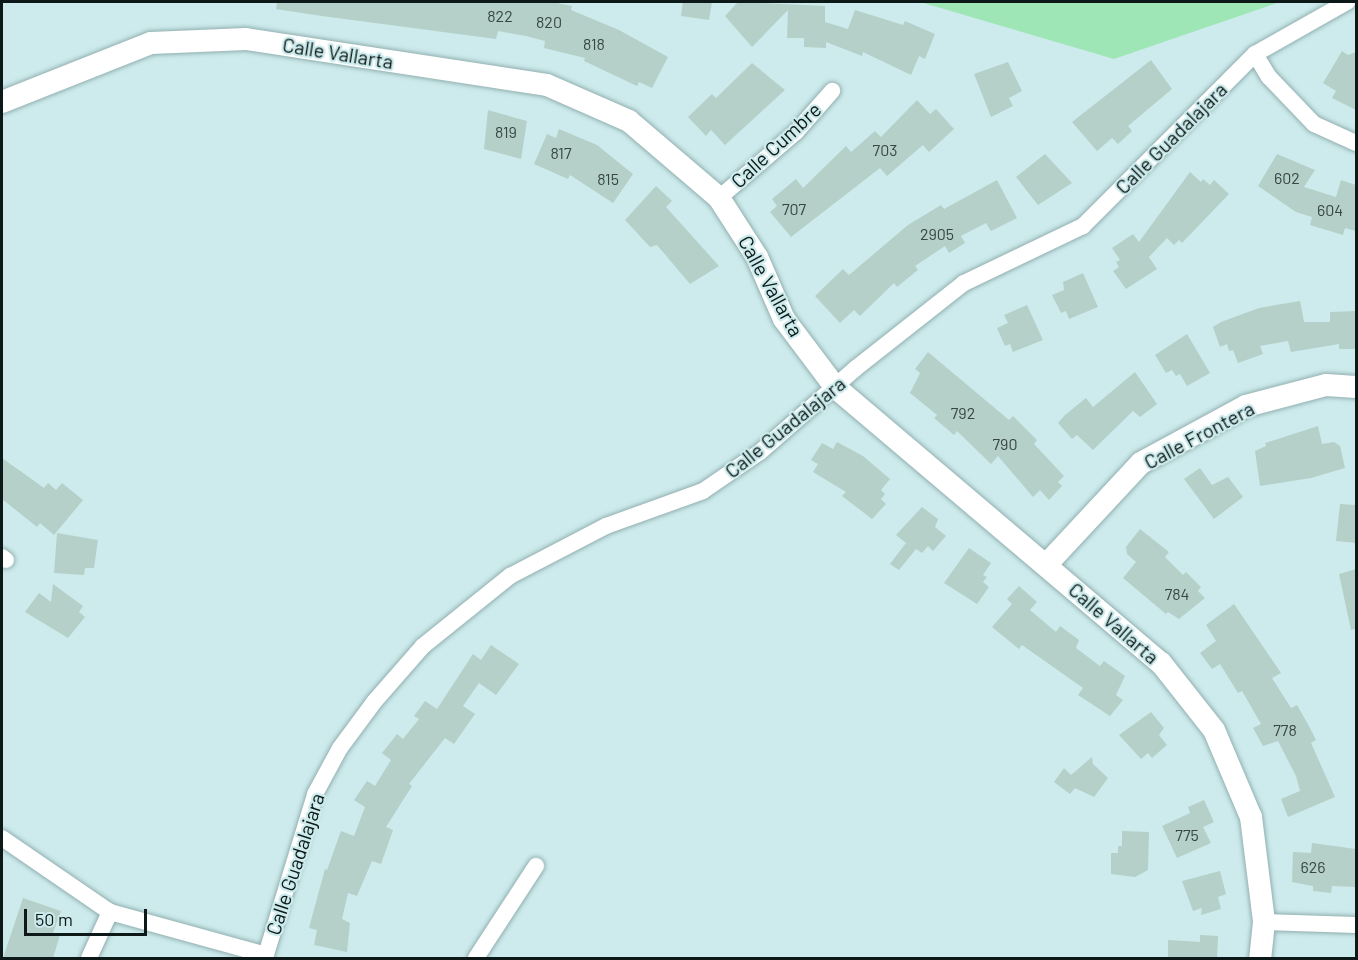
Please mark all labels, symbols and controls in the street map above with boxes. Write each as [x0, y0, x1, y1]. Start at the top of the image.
house number: 822 [487, 6, 513, 26]
house number: 820 [536, 12, 562, 32]
street label: Calle Vallarta [281, 32, 395, 74]
house number: 818 [583, 34, 605, 54]
street label: Calle Guadalajara [1110, 77, 1232, 199]
street label: Calle Cumbre [726, 97, 826, 193]
house number: 819 [495, 122, 517, 142]
house number: 703 [873, 140, 897, 160]
house number: 817 [550, 143, 572, 163]
house number: 602 [1274, 168, 1300, 188]
house number: 815 [597, 169, 619, 189]
house number: 707 [782, 199, 806, 219]
house number: 604 [1317, 200, 1343, 220]
house number: 2905 [920, 224, 954, 244]
street label: Calle Vallarta [733, 231, 809, 341]
street label: Calle Guadalajara [720, 371, 850, 483]
street label: Calle Frontera [1140, 396, 1258, 474]
house number: 792 [951, 403, 975, 423]
house number: 790 [993, 434, 1017, 454]
street label: Calle Vallarta [1064, 577, 1164, 669]
house number: 784 [1165, 584, 1189, 604]
house number: 778 [1273, 720, 1297, 740]
street label: Calle Guadalajara [261, 790, 329, 938]
house number: 775 [1175, 825, 1199, 845]
house number: 626 [1300, 857, 1326, 877]
scale bar [27, 897, 150, 935]
text: 50 m [35, 908, 73, 930]

